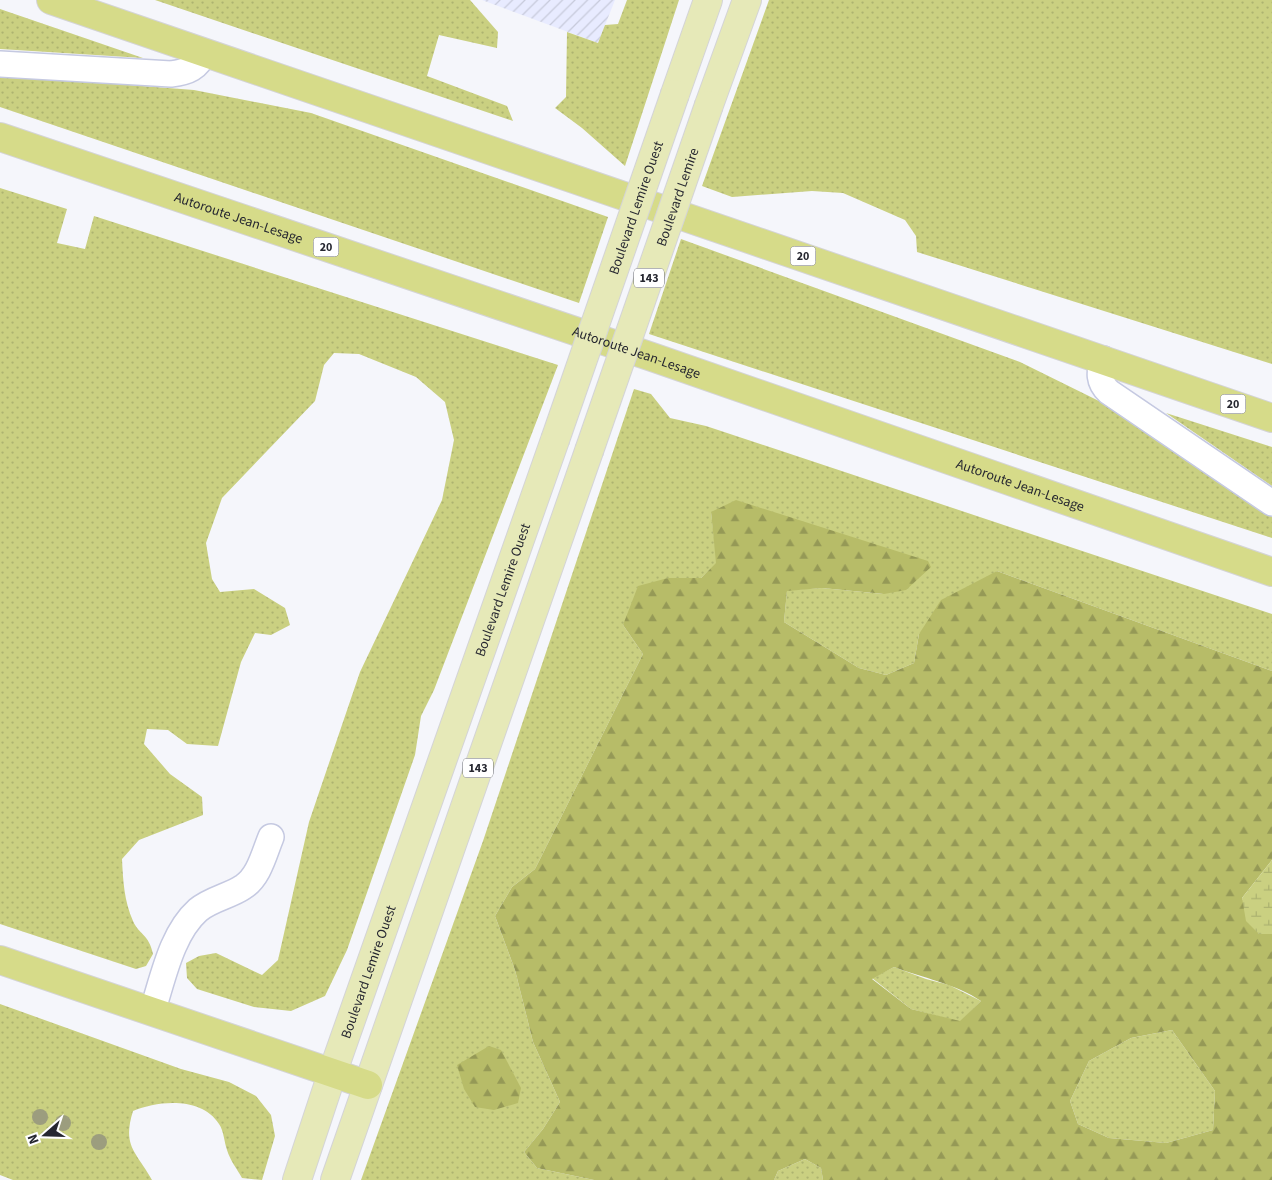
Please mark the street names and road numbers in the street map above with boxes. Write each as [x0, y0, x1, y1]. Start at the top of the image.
street label: Boulevard Lemire Ouest [604, 138, 669, 277]
street label: Boulevard Lemire [652, 145, 704, 249]
street label: Autoroute Jean-Lesage [172, 188, 305, 250]
road number: 20 [314, 238, 338, 256]
road number: 20 [790, 247, 816, 266]
road number: 143 [634, 268, 664, 288]
street label: Autoroute Jean-Lesage [570, 322, 703, 384]
road number: 20 [1220, 394, 1246, 414]
street label: Autoroute Jean-Lesage [953, 454, 1087, 517]
street label: Boulevard Lemire Ouest [471, 520, 536, 659]
road number: 143 [463, 758, 493, 778]
street label: Boulevard Lemire Ouest [336, 902, 402, 1041]

